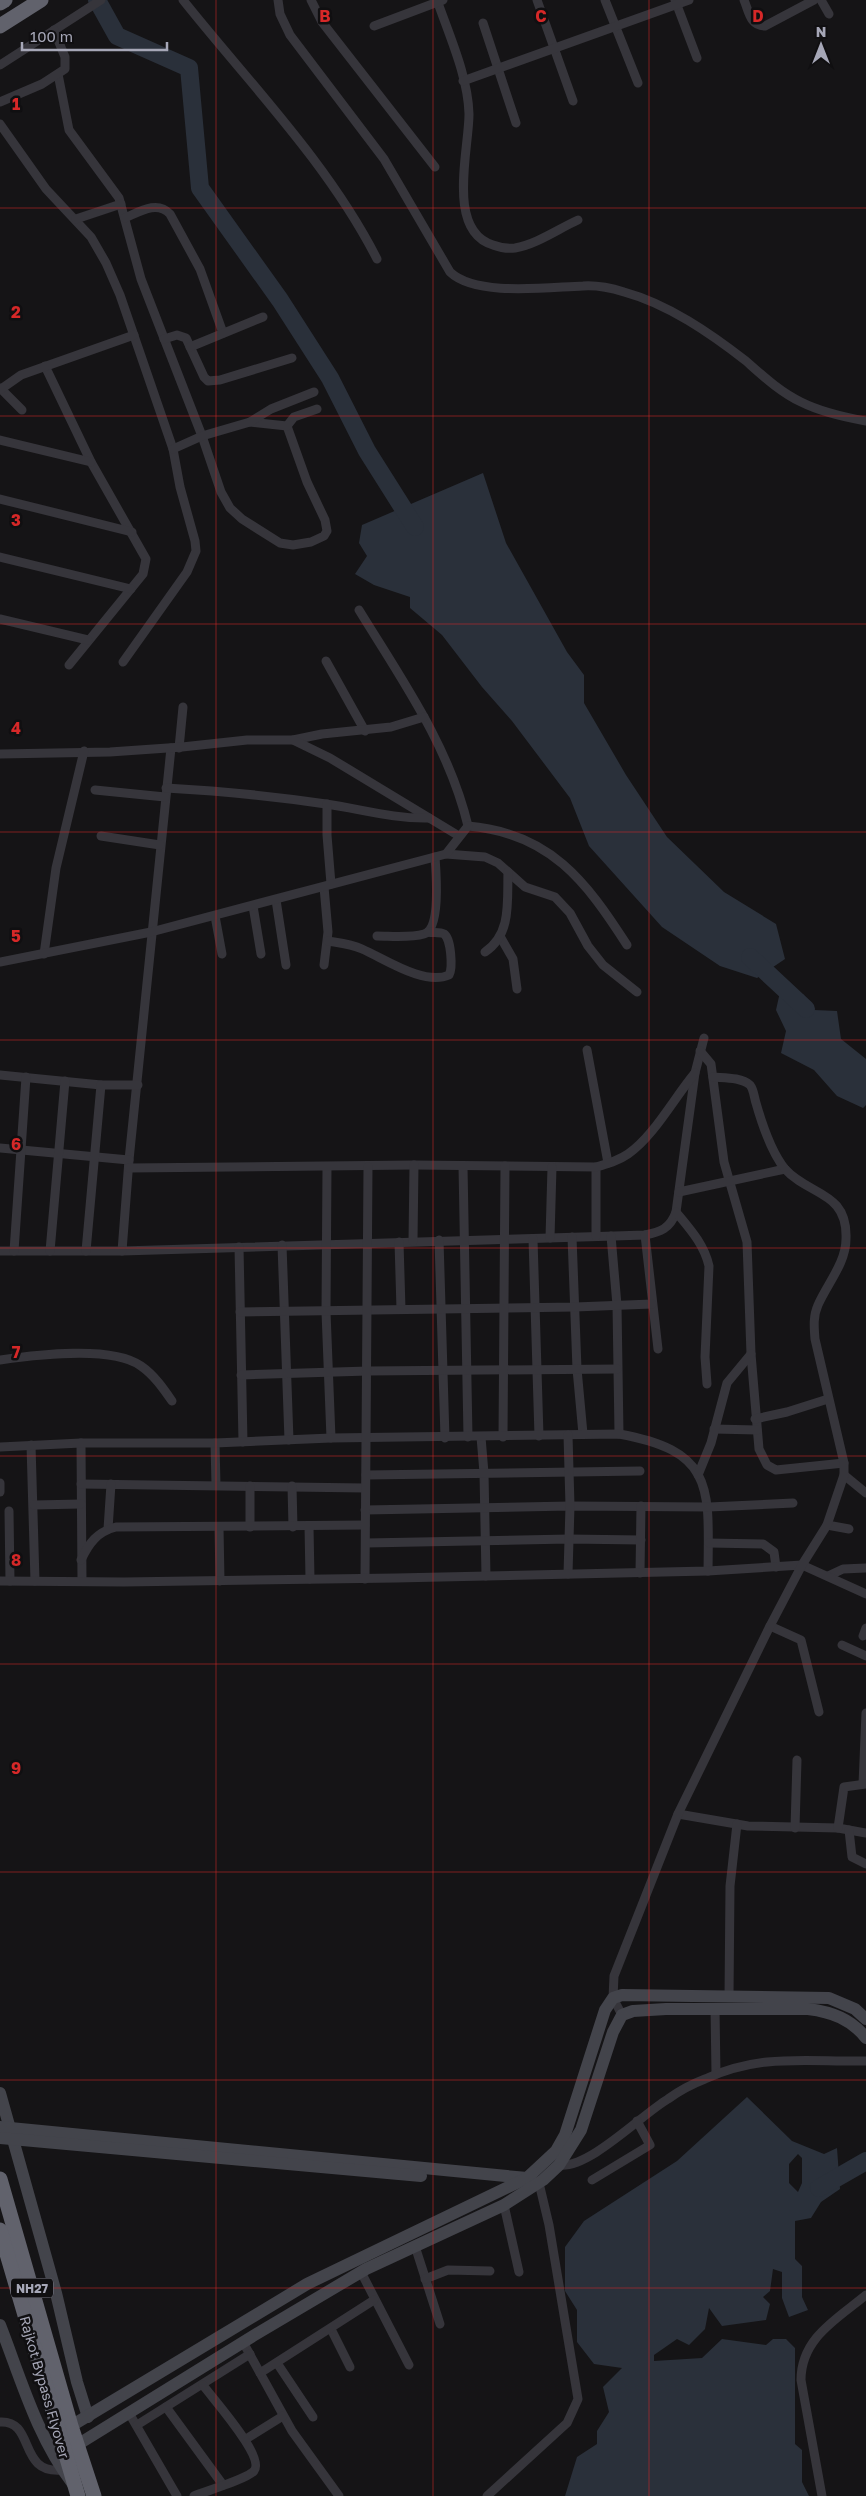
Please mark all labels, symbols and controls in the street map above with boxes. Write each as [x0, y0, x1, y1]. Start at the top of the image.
text: B [319, 6, 331, 26]
text: C [535, 6, 547, 26]
text: D [752, 6, 764, 26]
scale bar [22, 20, 168, 52]
north arrow [796, 20, 846, 70]
text: N [816, 23, 826, 40]
text: 100 m [30, 27, 73, 45]
text: 1 [12, 94, 20, 114]
text: 2 [11, 302, 21, 322]
text: 3 [11, 510, 21, 530]
text: 4 [11, 718, 21, 738]
text: 5 [11, 926, 21, 946]
text: 6 [11, 1134, 21, 1154]
text: 7 [12, 1342, 21, 1362]
text: 8 [11, 1550, 21, 1570]
text: 9 [11, 1758, 21, 1778]
road number: NH27 [11, 2278, 53, 2298]
street label: Rajkot Bypass Flyover [17, 2314, 74, 2461]

